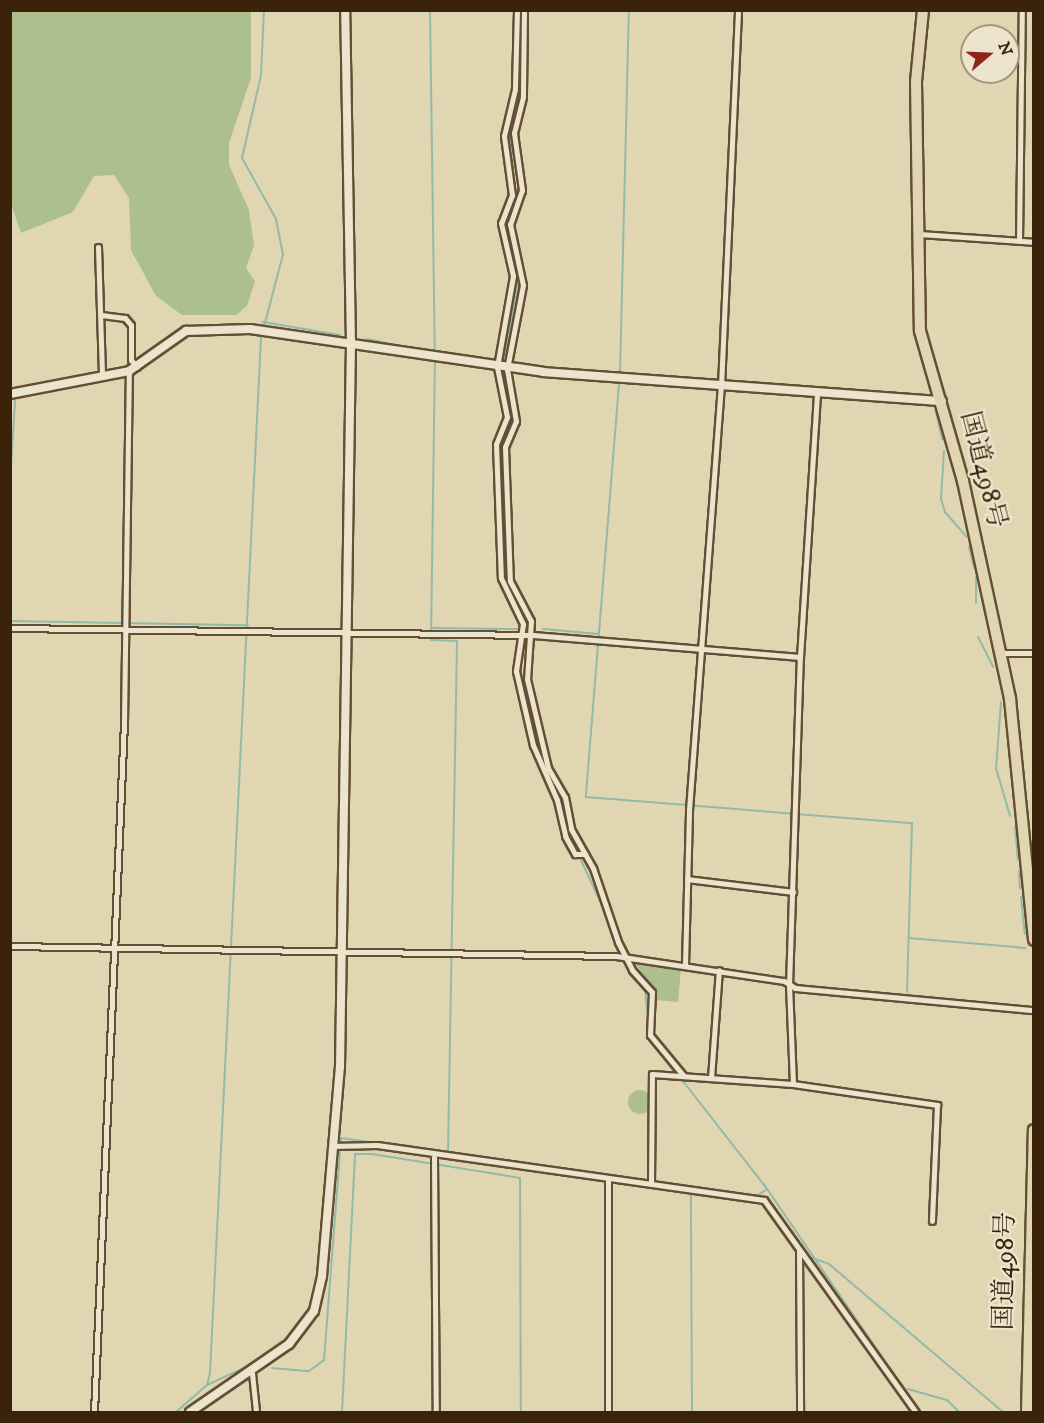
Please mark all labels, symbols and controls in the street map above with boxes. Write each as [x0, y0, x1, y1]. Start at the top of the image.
north arrow [960, 24, 1020, 84]
text: N [994, 39, 1017, 58]
street label: 国道498号 [953, 409, 1013, 531]
street label: 国道498号 [988, 1211, 1022, 1331]

